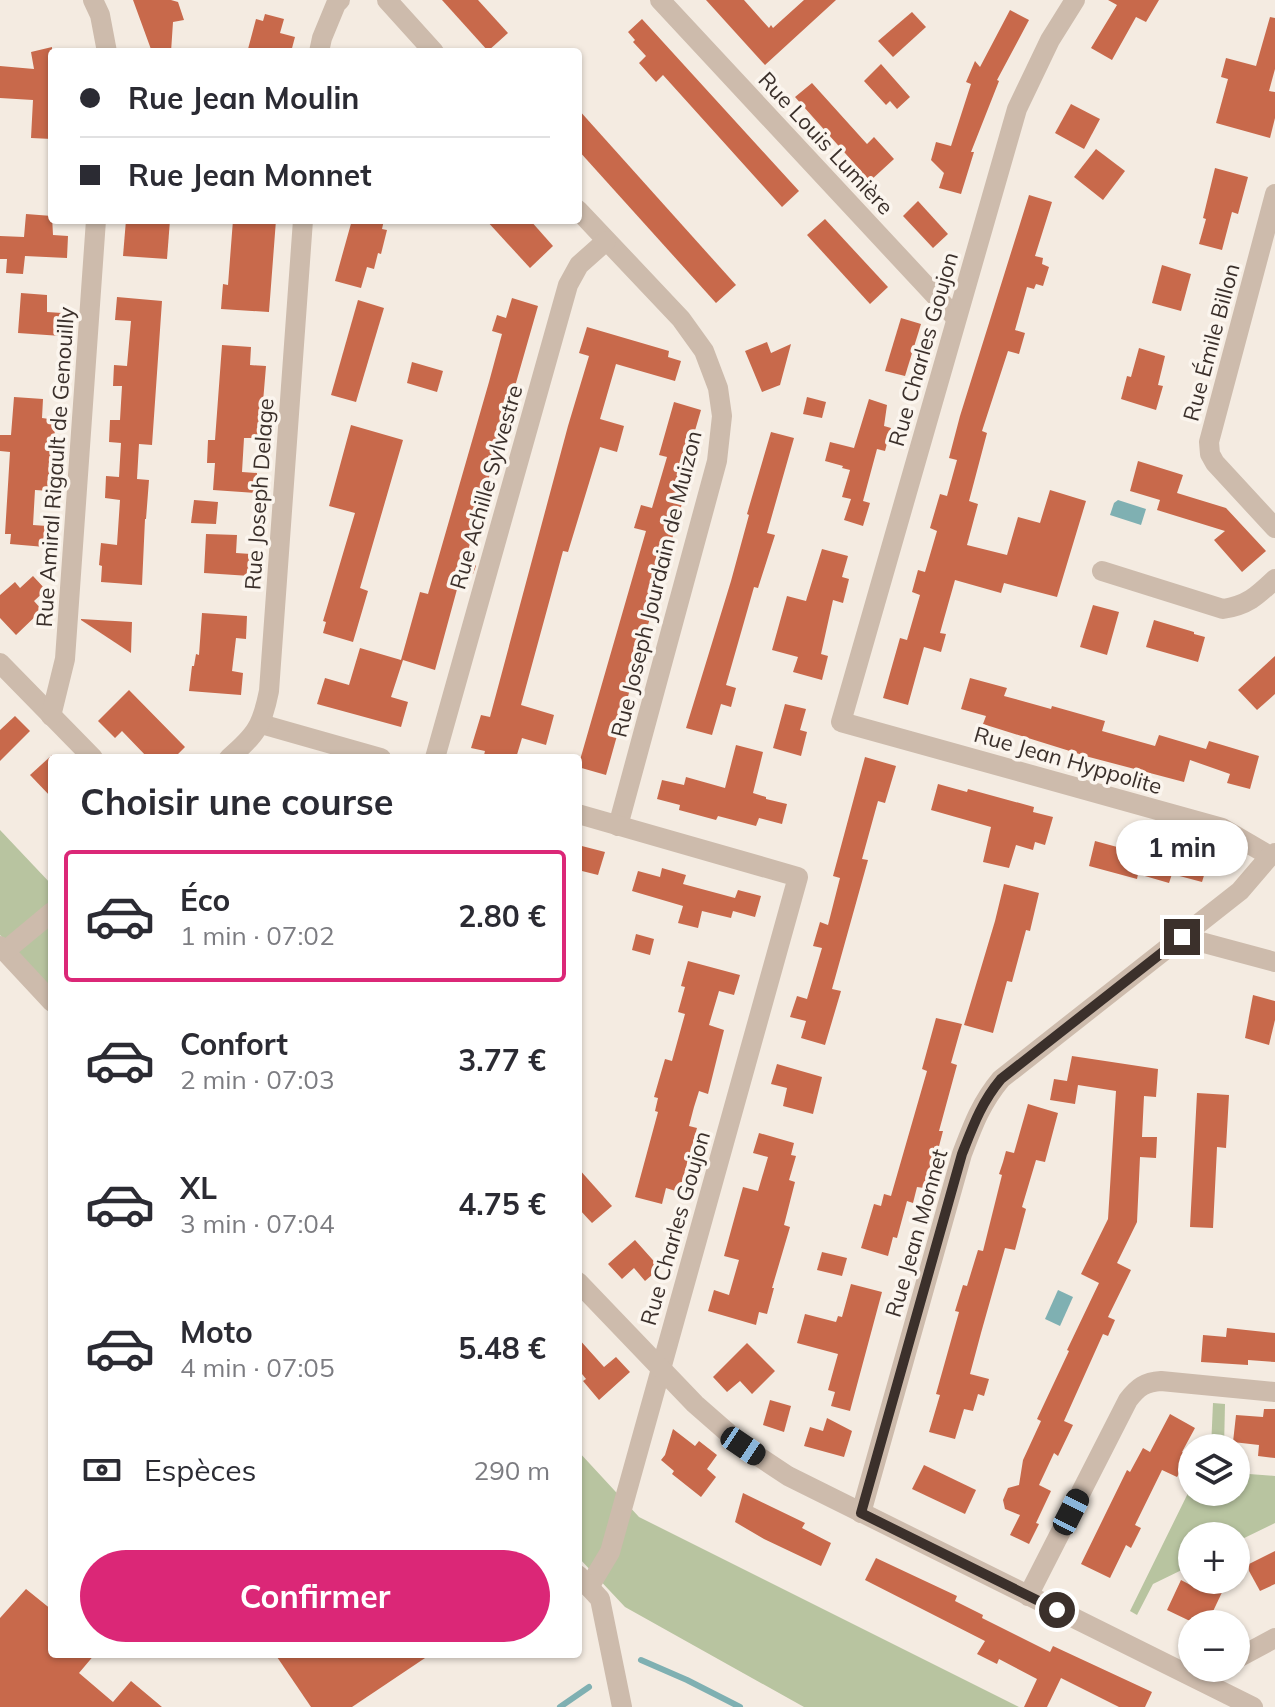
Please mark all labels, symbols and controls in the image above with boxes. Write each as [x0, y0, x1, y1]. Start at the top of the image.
street label: Rue Louis Lumière [753, 66, 899, 220]
text: Rue Jean Moulin [128, 79, 359, 117]
text: Rue Jean Monnet [128, 156, 372, 194]
street label: Rue Charles Goujon [882, 249, 964, 449]
street label: Rue Émile Billon [1176, 260, 1246, 424]
street label: Rue Amiral Rigault de Genouilly [30, 305, 80, 628]
street label: Rue Achille Sylvestre [443, 382, 529, 592]
street label: Rue Joseph Delage [238, 397, 280, 591]
street label: Rue Joseph Jourdain de Muizon [604, 428, 708, 740]
street label: Rue Jean Hyppolite [971, 720, 1165, 800]
text: Choisir une course [80, 779, 394, 824]
callout: 1 min [1116, 821, 1248, 877]
text: 1 min [1148, 831, 1216, 864]
icon: car [84, 880, 156, 952]
text: Éco [180, 881, 230, 919]
text: 2.80 € [458, 897, 546, 935]
text: 1 min · 07:02 [180, 919, 335, 952]
route end [1164, 919, 1200, 955]
icon: car [84, 1024, 156, 1096]
text: Confort [180, 1025, 288, 1063]
text: 3.77 € [458, 1041, 546, 1079]
text: 2 min · 07:03 [180, 1063, 335, 1096]
street label: Rue Charles Goujon [634, 1128, 716, 1328]
street label: Rue Jean Monnet [879, 1145, 953, 1320]
icon: car [84, 1168, 156, 1240]
text: XL [180, 1169, 217, 1207]
text: 4.75 € [458, 1185, 546, 1223]
text: 3 min · 07:04 [180, 1207, 335, 1240]
icon: car [84, 1312, 156, 1384]
text: Moto [180, 1313, 253, 1351]
text: 5.48 € [458, 1329, 546, 1367]
text: 4 min · 07:05 [180, 1351, 335, 1384]
car [716, 1423, 770, 1469]
map controls [1178, 1434, 1250, 1682]
button: layers [1178, 1434, 1250, 1506]
icon: cash [80, 1448, 124, 1492]
text: Espèces [144, 1451, 256, 1489]
text: 290 m [474, 1454, 550, 1487]
car [1049, 1485, 1093, 1539]
button: + [1178, 1522, 1250, 1594]
button: Confirmer [80, 1550, 550, 1642]
route start [1039, 1592, 1075, 1628]
button: − [1178, 1610, 1250, 1682]

